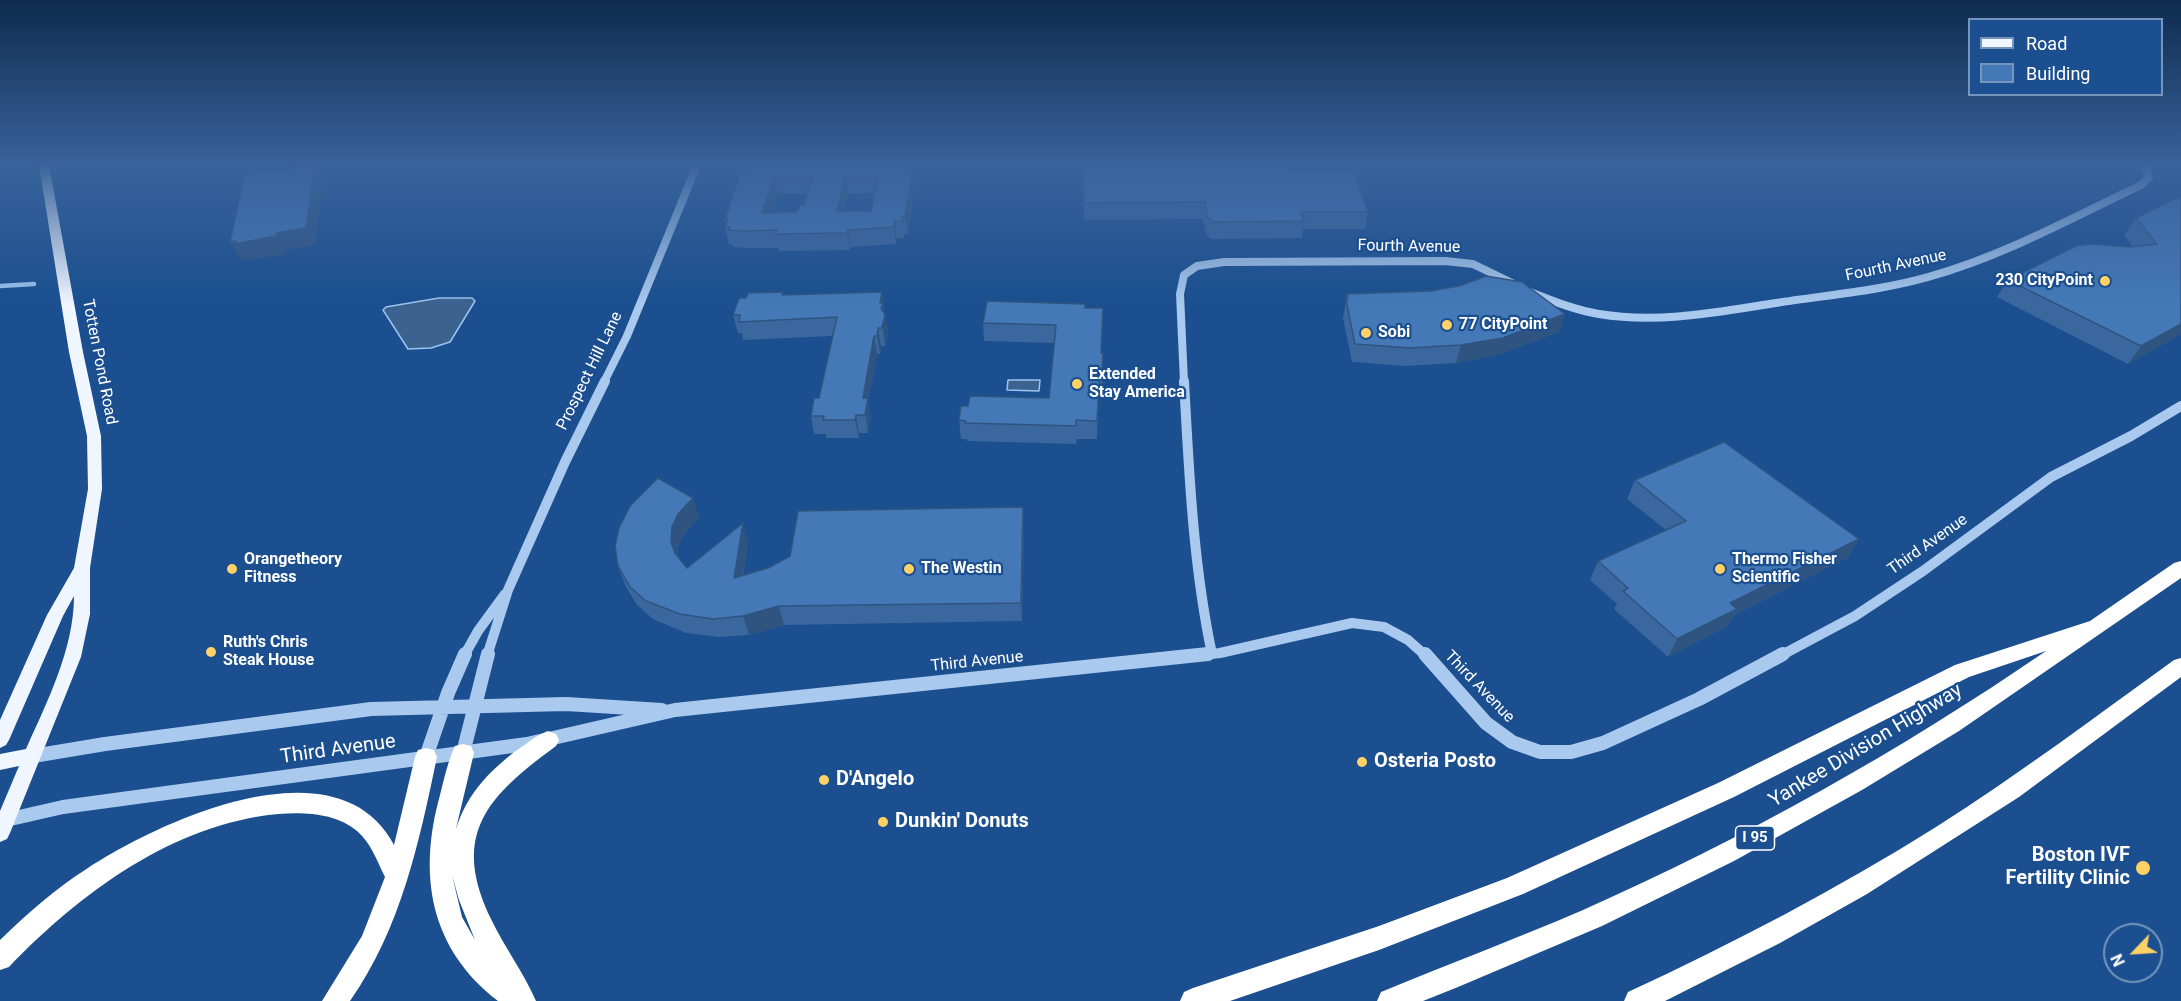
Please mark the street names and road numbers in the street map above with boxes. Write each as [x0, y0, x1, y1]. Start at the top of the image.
street label: Fourth Avenue [1357, 237, 1461, 257]
street label: Fourth Avenue [1844, 246, 1948, 286]
street label: Totten Pond Road [77, 298, 121, 426]
street label: Prospect Hill Lane [553, 309, 627, 433]
street label: Third Avenue [1884, 511, 1972, 579]
street label: Third Avenue [1440, 647, 1518, 727]
street label: Third Avenue [930, 648, 1024, 676]
street label: Yankee Division Highway [1765, 679, 1967, 813]
street label: Third Avenue [279, 730, 397, 770]
road number: I 95 [1736, 826, 1774, 850]

